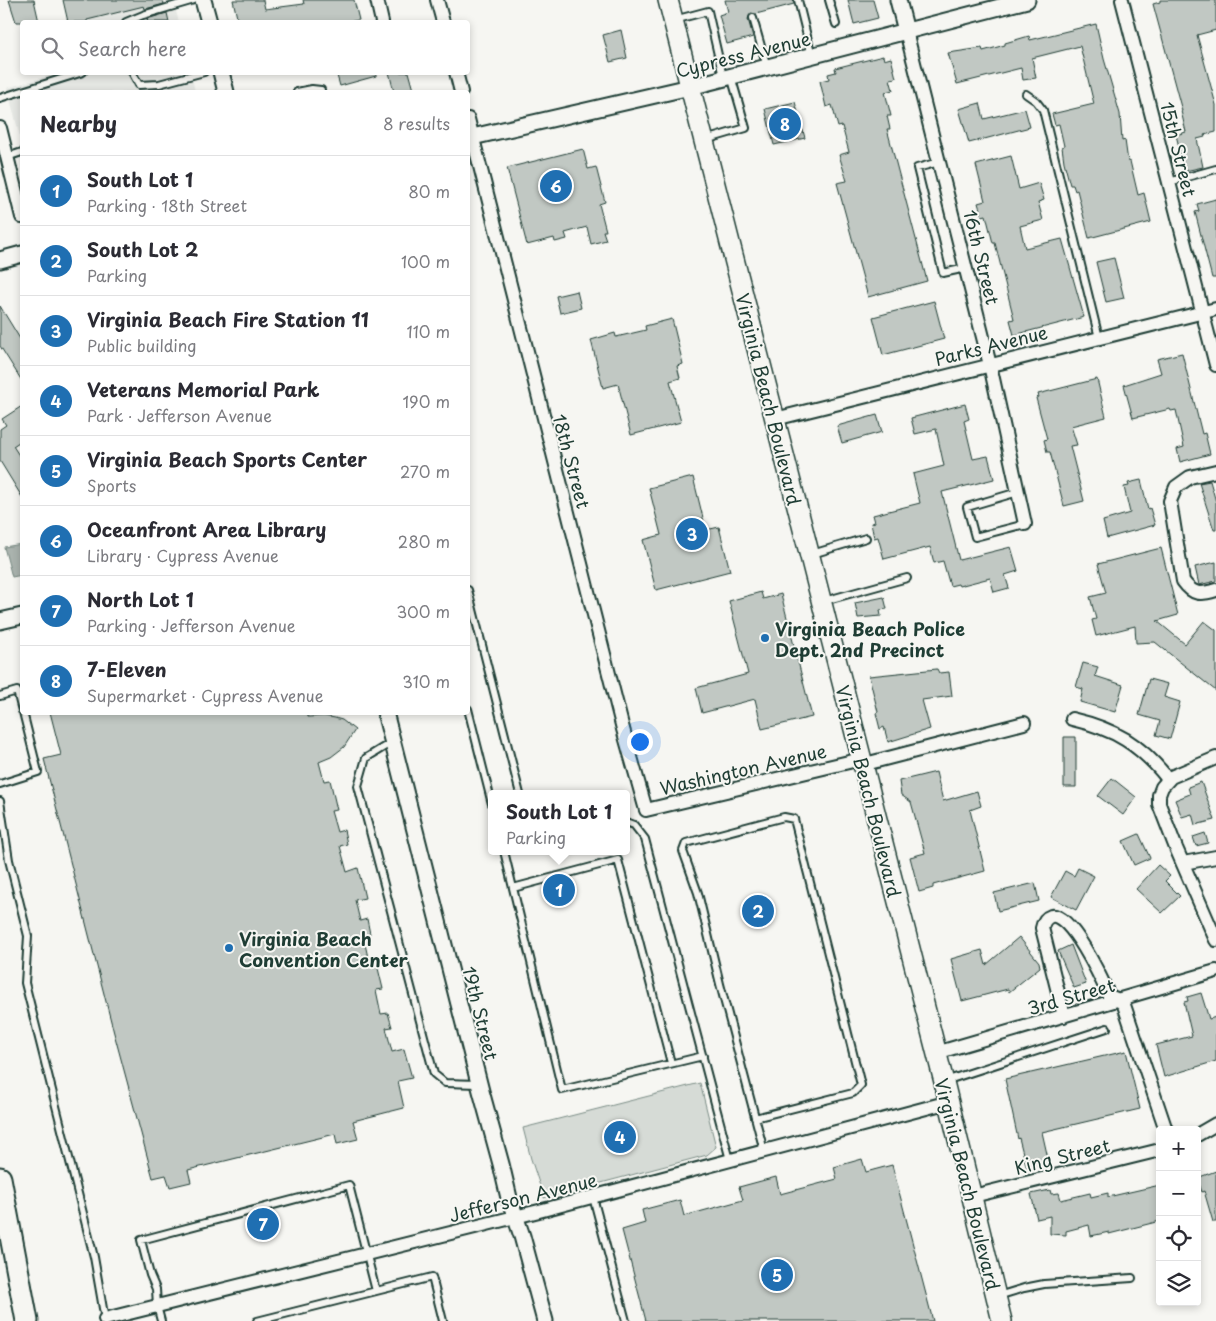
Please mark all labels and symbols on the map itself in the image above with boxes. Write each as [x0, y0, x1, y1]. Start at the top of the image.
street label: Cypress Avenue [673, 24, 813, 84]
street label: 15th Street [1154, 99, 1204, 199]
pin: 8 [769, 105, 801, 143]
pin: 6 [540, 167, 572, 205]
street label: 16th Street [957, 207, 1007, 307]
street label: Virginia Beach Boulevard [730, 290, 808, 508]
street label: Parks Avenue [932, 318, 1051, 372]
street label: 18th Street [546, 411, 598, 511]
pin: 3 [676, 515, 708, 553]
place label: Virginia Beach Police Dept. 2nd Precinct [775, 615, 965, 663]
marker: Virginia Beach Police Dept. 2nd Precinct [759, 632, 771, 644]
street label: Virginia Beach Boulevard [830, 682, 908, 900]
your location [627, 729, 653, 755]
street label: Washington Avenue [657, 737, 829, 801]
pin: 1 [543, 871, 575, 909]
pin: 2 [742, 892, 774, 930]
place label: Virginia Beach Convention Center [239, 925, 409, 973]
marker: Virginia Beach Convention Center [223, 942, 235, 954]
street label: 19th Street [456, 963, 506, 1063]
street label: 3rd Street [1024, 971, 1118, 1021]
street label: Virginia Beach Boulevard [929, 1075, 1007, 1293]
pin: 4 [604, 1118, 636, 1156]
street label: King Street [1011, 1131, 1113, 1181]
street label: Jefferson Avenue [446, 1166, 600, 1228]
pin: 7 [247, 1205, 279, 1243]
pin: 5 [761, 1256, 793, 1294]

